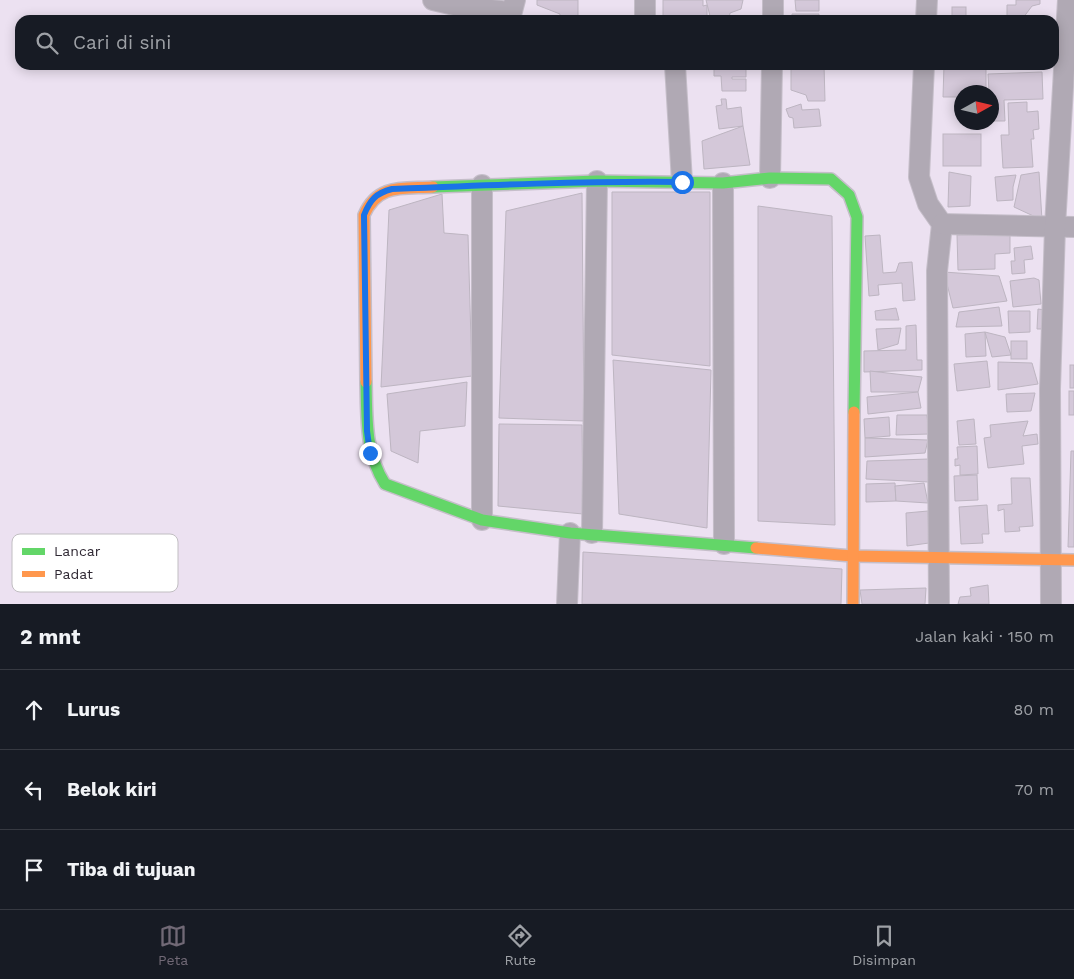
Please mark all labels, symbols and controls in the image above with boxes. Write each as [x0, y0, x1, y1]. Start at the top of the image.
search box [15, 15, 1059, 70]
icon: search [33, 29, 61, 57]
text: Cari di sini [73, 31, 171, 54]
north arrow [954, 85, 999, 130]
route start [671, 171, 694, 194]
route end [359, 442, 382, 465]
legend [12, 534, 178, 592]
text: Lancar [54, 543, 101, 559]
text: Padat [54, 566, 93, 582]
text: 2 mnt [20, 624, 80, 649]
text: Jalan kaki · 150 m [915, 627, 1054, 646]
icon: ahead [20, 696, 48, 724]
text: Lurus [67, 698, 120, 721]
text: 80 m [1013, 700, 1054, 719]
icon: left [20, 776, 48, 804]
text: Belok kiri [67, 778, 157, 801]
text: 70 m [1015, 780, 1054, 799]
icon: arrive [20, 856, 48, 884]
text: Tiba di tujuan [67, 858, 196, 881]
tab: Peta [158, 922, 188, 968]
tab: Rute [504, 922, 536, 968]
tab: Disimpan [852, 922, 916, 968]

